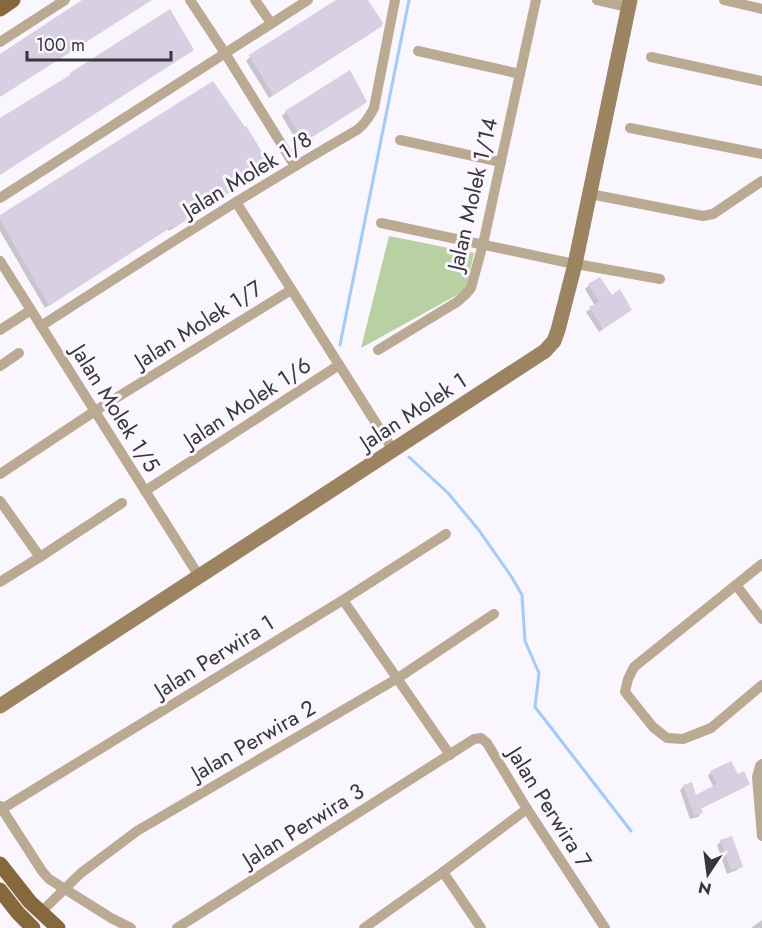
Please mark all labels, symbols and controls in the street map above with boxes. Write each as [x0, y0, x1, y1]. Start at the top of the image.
scale bar [27, 24, 171, 62]
text: 100 m [36, 32, 85, 58]
street label: Jalan Molek 1/14 [438, 114, 505, 277]
street label: Jalan Molek 1/8 [174, 123, 318, 227]
street label: Jalan Molek 1/7 [126, 272, 268, 378]
street label: Jalan Molek 1/5 [62, 335, 168, 478]
street label: Jalan Molek 1/6 [175, 349, 317, 457]
street label: Jalan Molek 1 [351, 364, 473, 459]
street label: Jalan Perwira 1 [145, 606, 280, 707]
street label: Jalan Perwira 2 [182, 692, 321, 790]
street label: Jalan Perwira 7 [498, 738, 600, 874]
street label: Jalan Perwira 3 [233, 775, 370, 877]
north arrow [678, 844, 738, 904]
text: N [696, 875, 714, 901]

